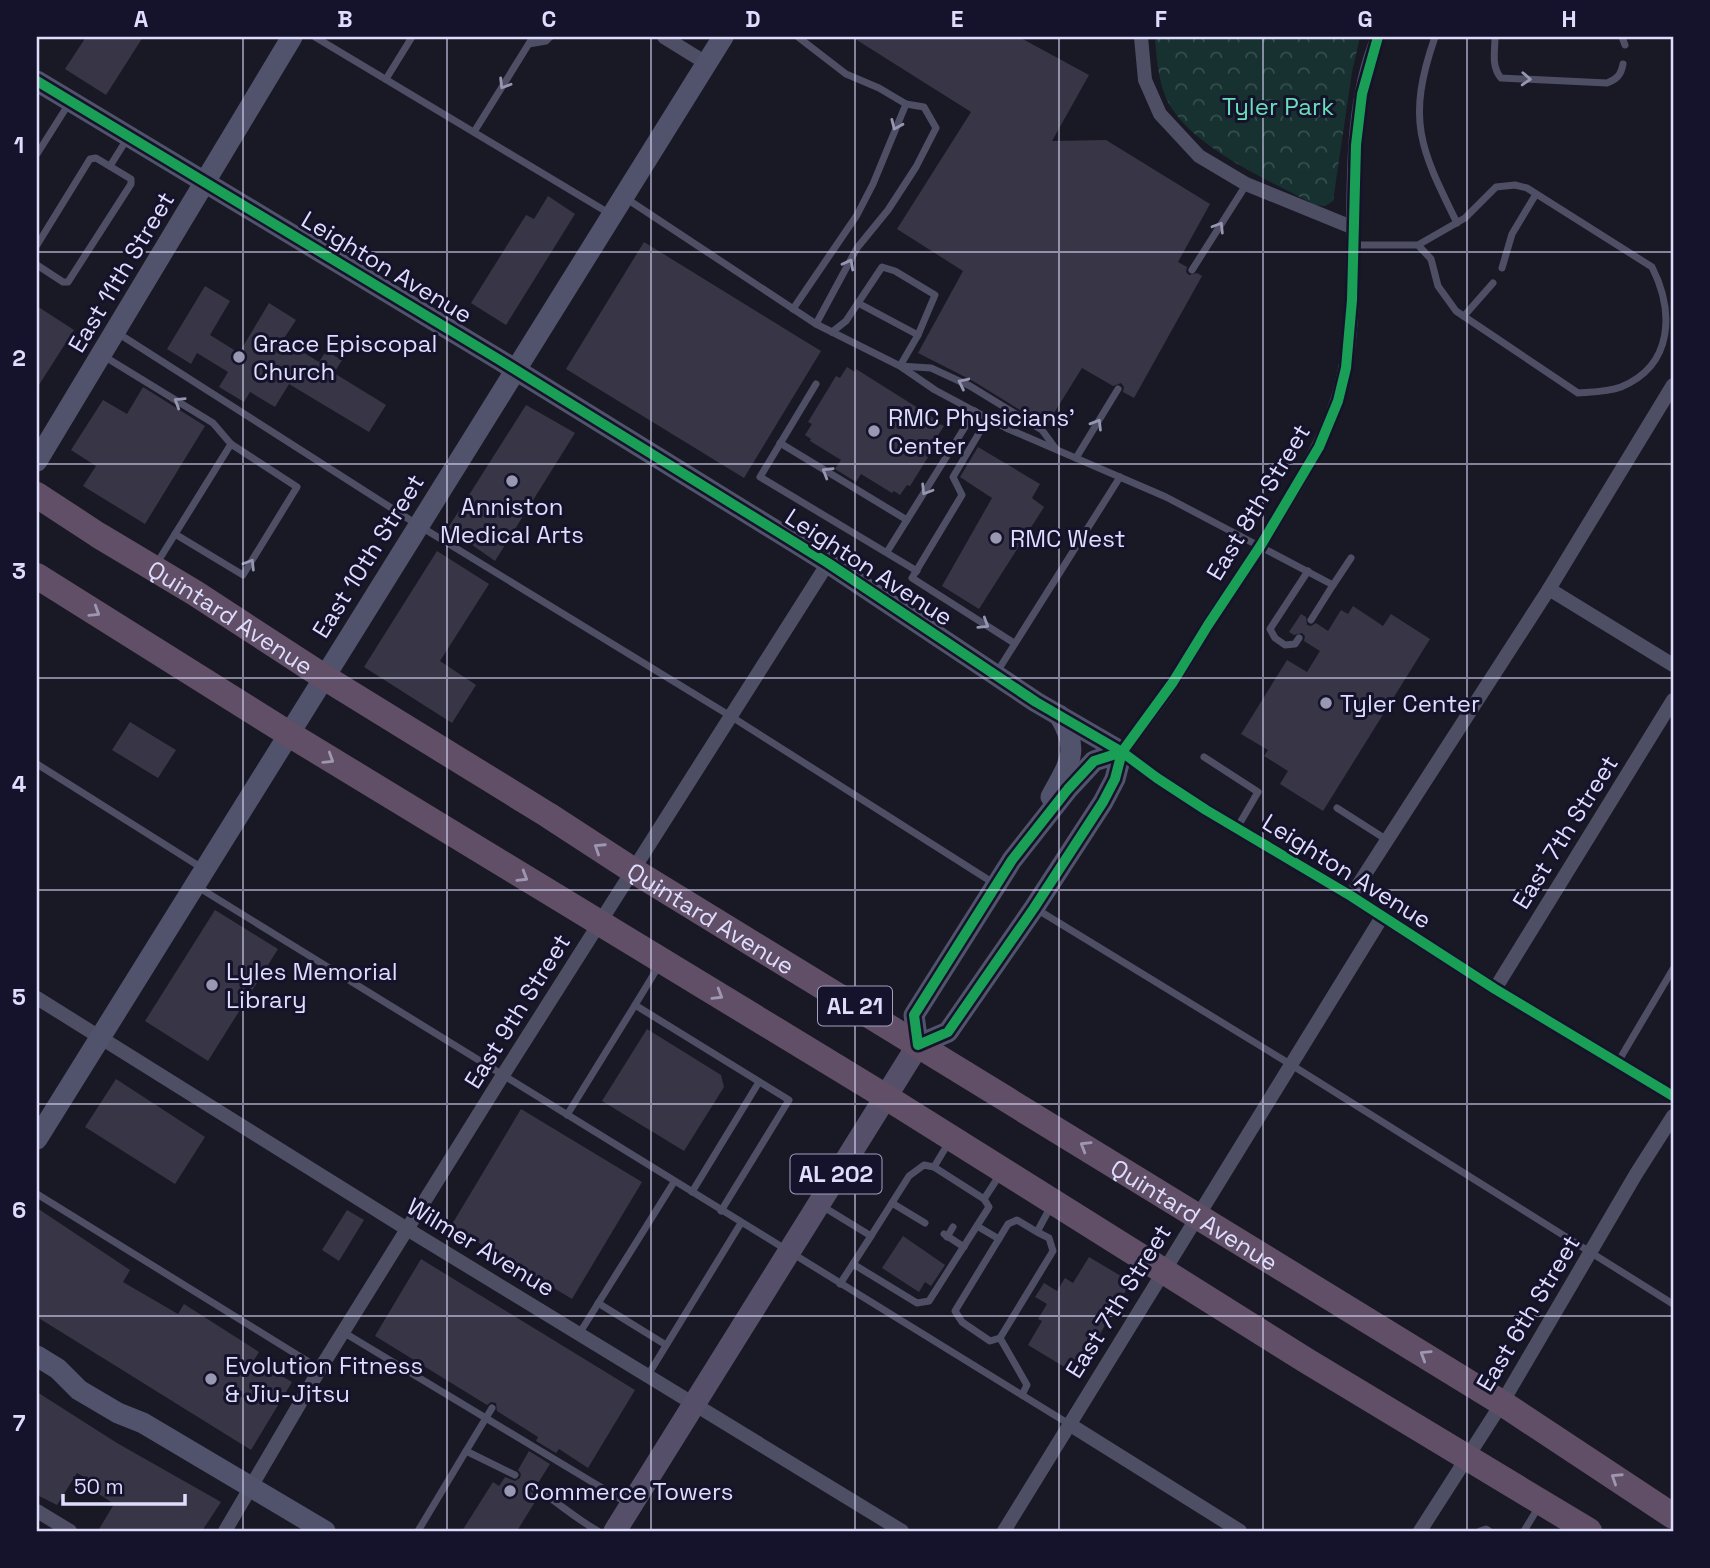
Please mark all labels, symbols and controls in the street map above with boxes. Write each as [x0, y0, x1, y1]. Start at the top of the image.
text: A [134, 4, 149, 34]
text: B [337, 4, 353, 34]
text: C [542, 4, 556, 34]
text: D [745, 4, 761, 34]
text: E [951, 4, 963, 34]
text: F [1155, 4, 1167, 34]
text: G [1357, 4, 1373, 34]
text: H [1561, 4, 1577, 34]
one-way arrow [1521, 72, 1532, 87]
one-way arrow [499, 77, 512, 90]
park label: Tyler Park [1222, 91, 1334, 122]
one-way arrow [890, 118, 904, 130]
text: 1 [14, 130, 24, 160]
street label: East 11th Street [61, 186, 181, 358]
street label: Leighton Avenue [296, 204, 478, 330]
one-way arrow [1211, 222, 1224, 235]
one-way arrow [841, 259, 854, 271]
place label: Grace Episcopal Church [253, 328, 438, 387]
text: 2 [12, 343, 26, 373]
marker: Grace Episcopal Church [231, 349, 247, 365]
one-way arrow [958, 377, 970, 391]
one-way arrow [173, 397, 186, 410]
place label: RMC Physicians' Center [888, 402, 1075, 461]
one-way arrow [1089, 418, 1102, 431]
street label: East 8th Street [1199, 418, 1317, 586]
marker: RMC Physicians' Center [866, 423, 882, 439]
one-way arrow [822, 467, 835, 480]
street label: East 10th Street [305, 468, 431, 644]
marker: Anniston Medical Arts [504, 473, 520, 489]
one-way arrow [921, 482, 934, 495]
place label: Anniston Medical Arts [440, 491, 584, 550]
street label: Leighton Avenue [779, 501, 959, 633]
place label: RMC West [1010, 523, 1126, 554]
marker: RMC West [988, 530, 1004, 546]
street label: Quintard Avenue [142, 553, 319, 681]
text: 3 [12, 556, 26, 586]
one-way arrow [241, 558, 254, 571]
one-way arrow [87, 603, 100, 616]
one-way arrow [976, 615, 989, 628]
place label: Tyler Center [1340, 688, 1480, 719]
marker: Tyler Center [1318, 695, 1334, 711]
street label: East 7th Street [1505, 749, 1625, 915]
one-way arrow [321, 750, 334, 763]
text: 4 [12, 769, 27, 799]
street label: Leighton Avenue [1257, 807, 1437, 935]
one-way arrow [594, 843, 607, 856]
street label: Quintard Avenue [622, 855, 800, 981]
one-way arrow [516, 869, 529, 882]
street label: East 9th Street [457, 928, 577, 1094]
place label: Lyles Memorial Library [226, 956, 398, 1015]
marker: Lyles Memorial Library [204, 977, 220, 993]
text: 5 [12, 982, 26, 1012]
one-way arrow [710, 987, 723, 1000]
road number: AL 21 [818, 987, 892, 1026]
one-way arrow [1079, 1142, 1092, 1155]
street label: Quintard Avenue [1105, 1151, 1284, 1278]
road number: AL 202 [790, 1154, 882, 1194]
street label: Wilmer Avenue [401, 1191, 561, 1303]
text: 6 [12, 1195, 26, 1225]
street label: East 7th Street [1058, 1218, 1178, 1384]
street label: East 6th Street [1469, 1229, 1587, 1397]
place label: Evolution Fitness & Jiu-Jitsu [225, 1350, 423, 1409]
one-way arrow [1419, 1351, 1432, 1364]
marker: Evolution Fitness & Jiu-Jitsu [203, 1371, 219, 1387]
text: 7 [13, 1408, 26, 1438]
scale bar [63, 1463, 186, 1507]
text: 50 m [74, 1473, 124, 1500]
one-way arrow [1611, 1474, 1624, 1486]
place label: Commerce Towers [524, 1476, 733, 1507]
marker: Commerce Towers [502, 1483, 518, 1499]

